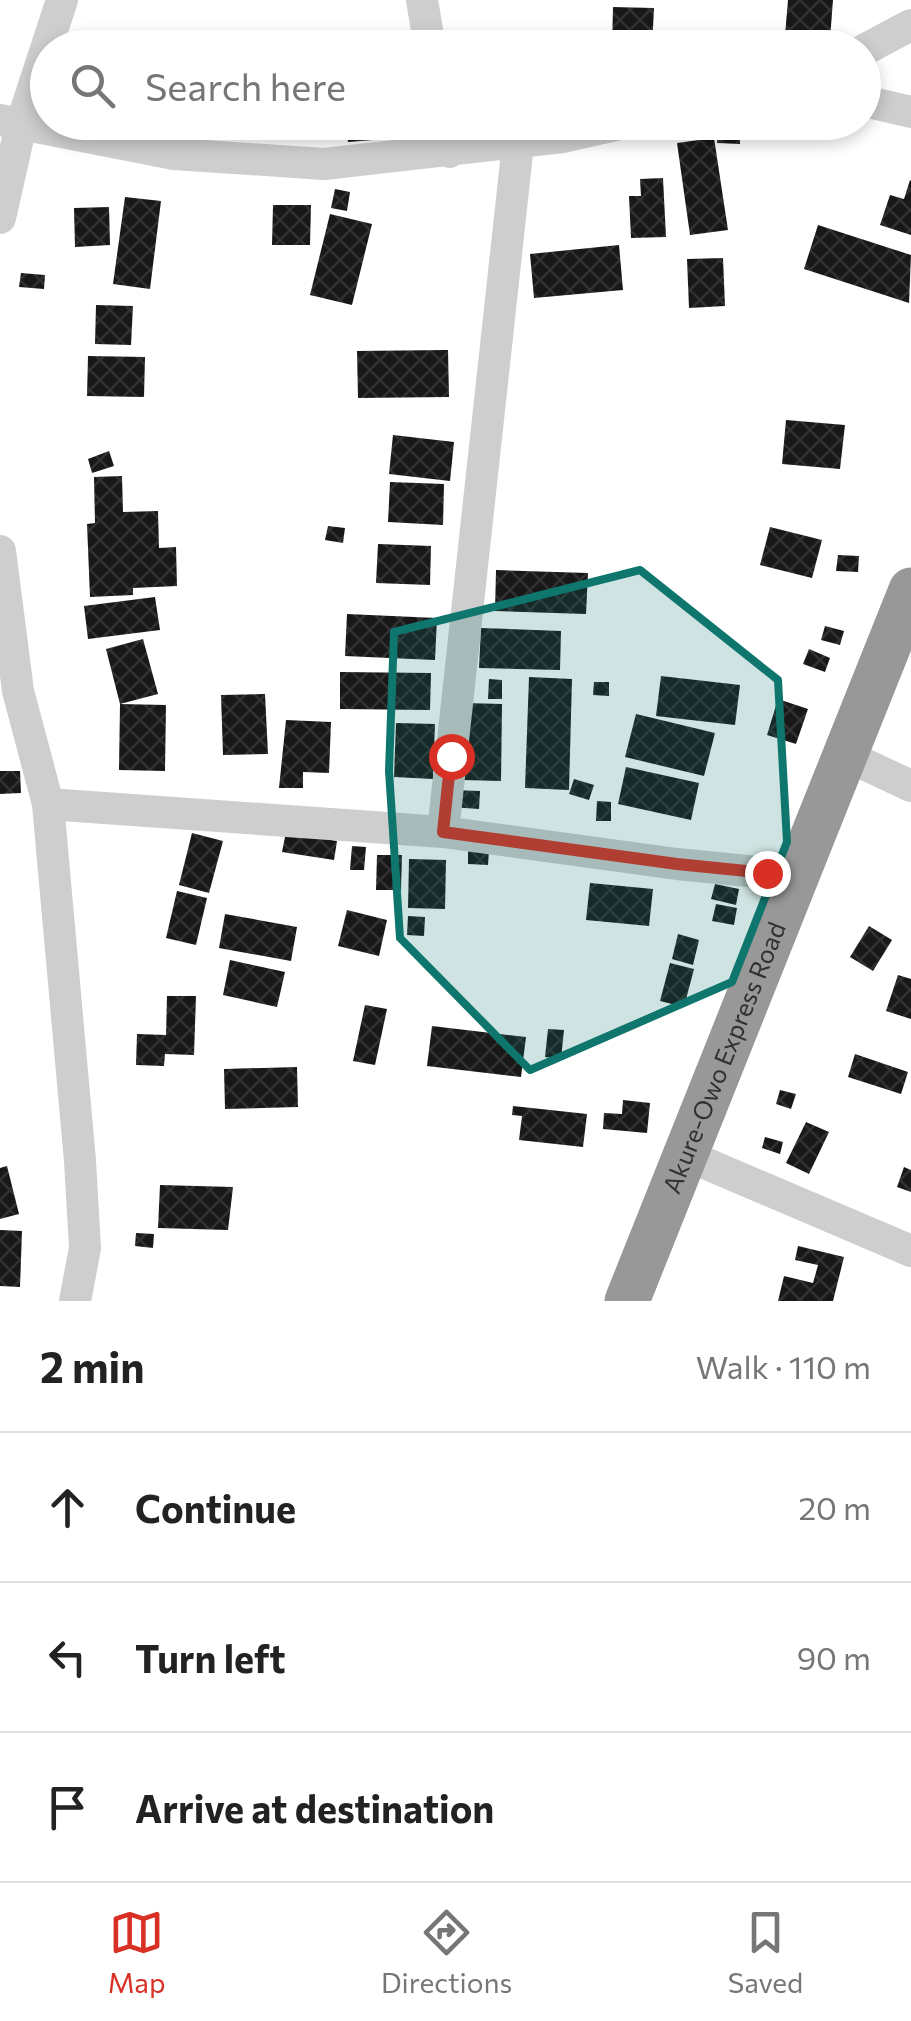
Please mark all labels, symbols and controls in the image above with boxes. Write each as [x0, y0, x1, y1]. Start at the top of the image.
search box [30, 30, 881, 140]
icon: search [65, 58, 120, 113]
text: Search here [145, 62, 346, 109]
route start [429, 734, 475, 780]
route end [745, 851, 791, 897]
street label: Akure-Owo Express Road [656, 917, 791, 1197]
text: 2 min [40, 1340, 145, 1392]
text: Walk · 110 m [696, 1346, 871, 1386]
icon: ahead [40, 1480, 95, 1535]
text: Continue [135, 1484, 296, 1531]
text: 20 m [798, 1487, 871, 1527]
icon: left [40, 1630, 95, 1685]
text: Turn left [135, 1634, 286, 1681]
text: 90 m [797, 1637, 871, 1677]
icon: arrive [40, 1780, 95, 1835]
text: Arrive at destination [135, 1784, 494, 1831]
tab: Map [108, 1905, 165, 1999]
tab: Directions [381, 1905, 512, 1999]
tab: Saved [728, 1905, 803, 1999]

